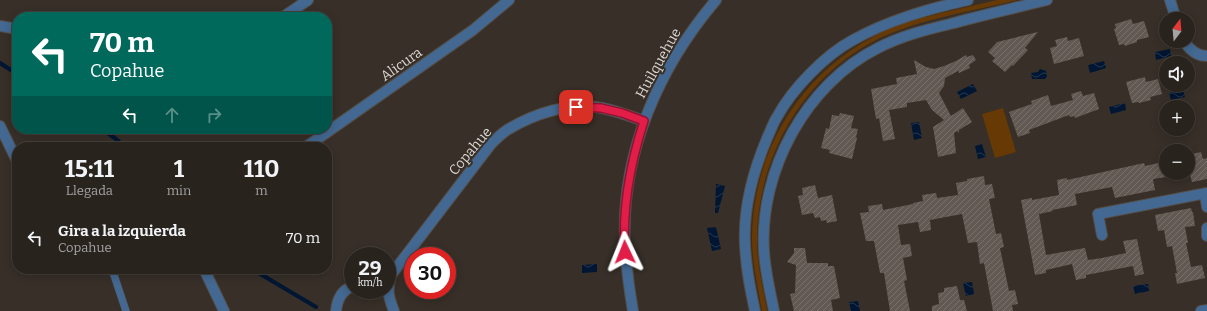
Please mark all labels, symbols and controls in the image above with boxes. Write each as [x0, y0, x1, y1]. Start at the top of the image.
north arrow [1159, 12, 1195, 48]
map controls [1159, 12, 1195, 180]
street label: Huilquehue [632, 25, 685, 101]
text: 70 m [90, 26, 154, 59]
icon: left [24, 28, 76, 80]
street label: Alicura [377, 44, 426, 85]
button: sound [1159, 56, 1195, 92]
text: Copahue [90, 60, 164, 82]
pin [559, 90, 593, 124]
icon: arrive [565, 96, 587, 118]
button: + [1159, 100, 1195, 136]
icon: left [119, 104, 141, 126]
icon: ahead [161, 104, 183, 126]
icon: right [203, 104, 225, 126]
street label: Copahue [445, 124, 495, 179]
button: − [1159, 144, 1195, 180]
text: 15:11 [64, 155, 114, 183]
text: 1 [174, 155, 184, 183]
text: 110 [244, 155, 280, 183]
text: Llegada [66, 183, 113, 198]
text: min [167, 183, 191, 198]
text: m [255, 183, 268, 198]
text: Gira a la izquierda [58, 222, 186, 240]
icon: left [24, 227, 46, 249]
text: 70 m [286, 229, 320, 247]
position arrow [604, 231, 646, 273]
text: Copahue [58, 240, 112, 255]
speed limit sign: 30 [404, 247, 456, 299]
text: 29 [358, 256, 382, 280]
text: km/h [358, 277, 382, 289]

